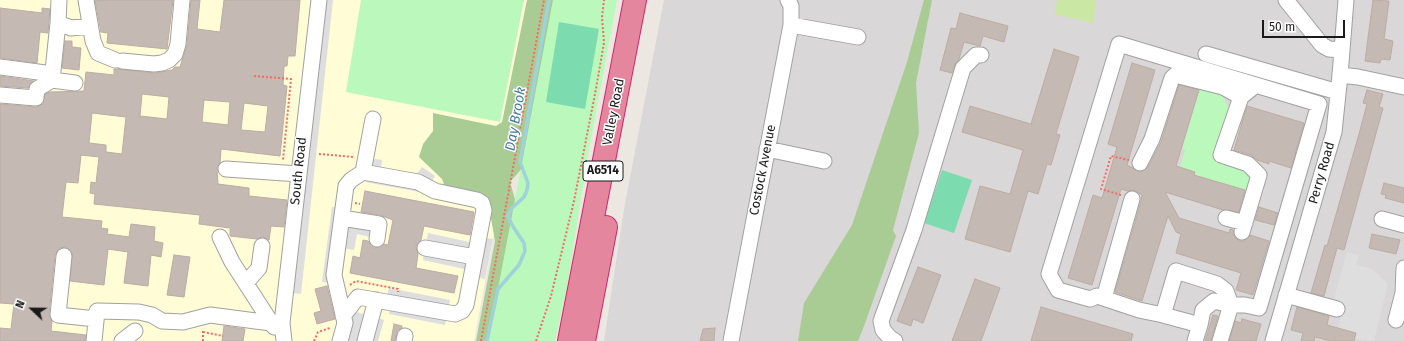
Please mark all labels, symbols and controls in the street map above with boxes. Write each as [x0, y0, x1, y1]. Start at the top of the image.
scale bar [1264, 12, 1347, 38]
text: 50 m [1269, 20, 1295, 34]
street label: Valley Road [600, 77, 628, 147]
water label: Day Brook [502, 86, 530, 152]
street label: Costock Avenue [747, 123, 779, 217]
street label: South Road [288, 136, 310, 206]
street label: Perry Road [1306, 140, 1338, 206]
road number: A6514 [583, 161, 623, 181]
north arrow [12, 289, 52, 329]
text: N [13, 299, 28, 310]

